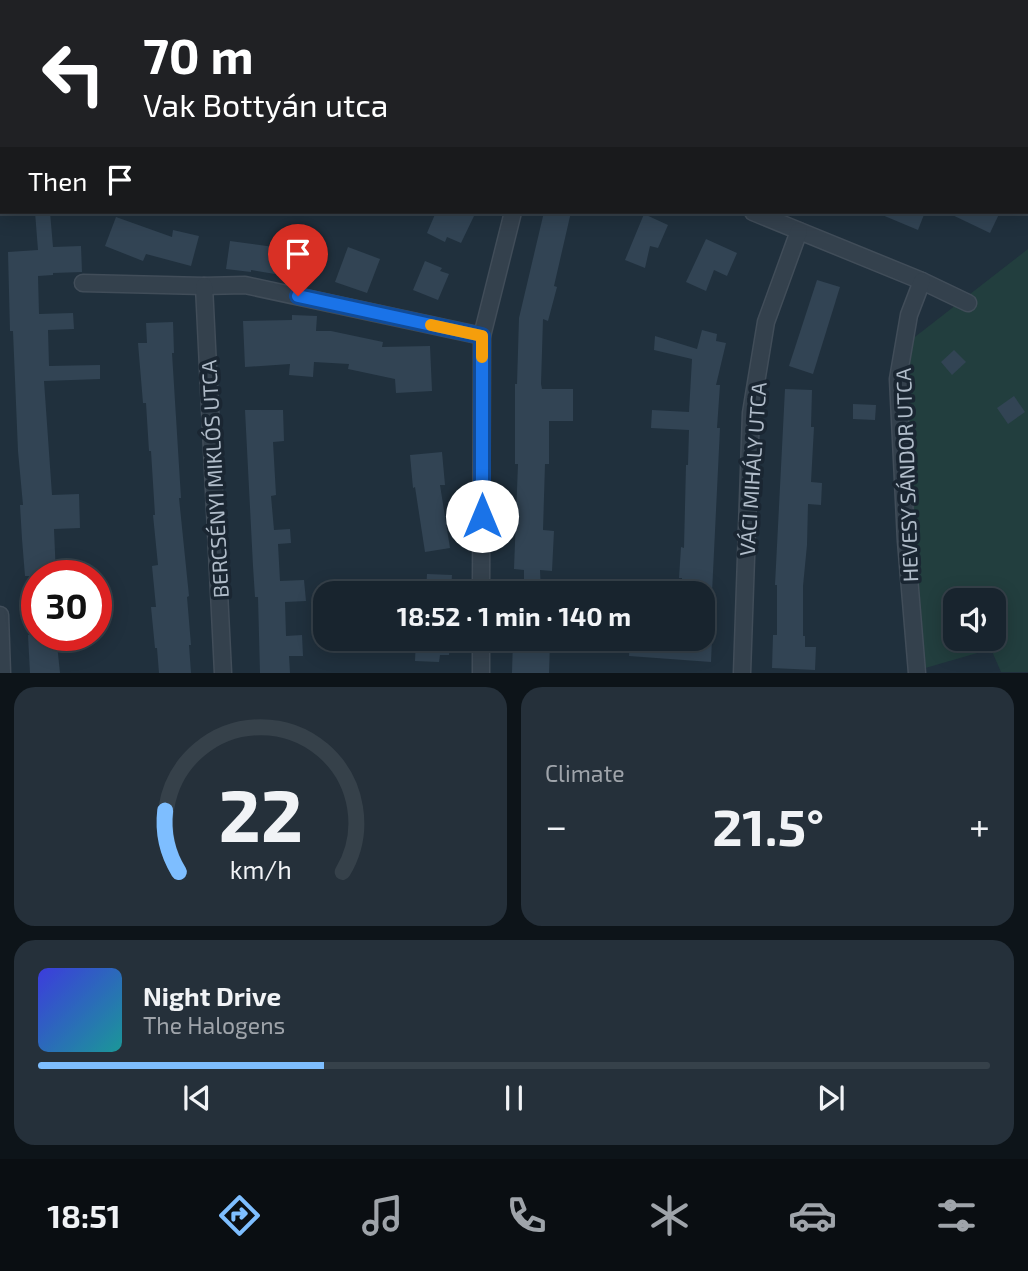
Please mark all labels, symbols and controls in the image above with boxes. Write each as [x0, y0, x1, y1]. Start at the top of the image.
text: 70 m [143, 25, 254, 84]
icon: left [28, 28, 119, 119]
text: Vak Bottyán utca [143, 85, 388, 123]
icon: arrive [101, 161, 139, 199]
text: Then [28, 165, 87, 196]
pin [268, 224, 328, 296]
icon: arrive [279, 235, 317, 273]
street label: BERCSÉNYI MIKLÓS UTCA [195, 359, 233, 599]
street label: HEVESY SÁNDOR UTCA [890, 367, 922, 583]
street label: VÁCI MIHÁLY UTCA [733, 381, 771, 557]
position arrow [445, 479, 519, 553]
speed limit sign: 30 [21, 560, 112, 651]
map controls [943, 588, 1006, 651]
button: sound [943, 588, 1006, 651]
text: 18:52 · 1 min · 140 m [397, 600, 631, 631]
text: Climate [545, 759, 625, 787]
text: 22 [218, 770, 303, 858]
text: 21.5° [712, 794, 824, 856]
text: − [545, 802, 567, 848]
text: + [969, 802, 990, 848]
text: km/h [229, 854, 292, 884]
text: Night Drive [143, 980, 281, 1011]
text: The Halogens [143, 1011, 285, 1039]
icon: previous [178, 1079, 216, 1117]
icon: pause [495, 1079, 533, 1117]
icon: next [812, 1079, 850, 1117]
icon: directions [215, 1191, 264, 1240]
icon: music [358, 1191, 407, 1240]
icon: phone [502, 1191, 551, 1240]
icon: climate [645, 1191, 694, 1240]
icon: car [788, 1191, 837, 1240]
icon: filters [932, 1191, 981, 1240]
text: 18:51 [47, 1196, 121, 1234]

